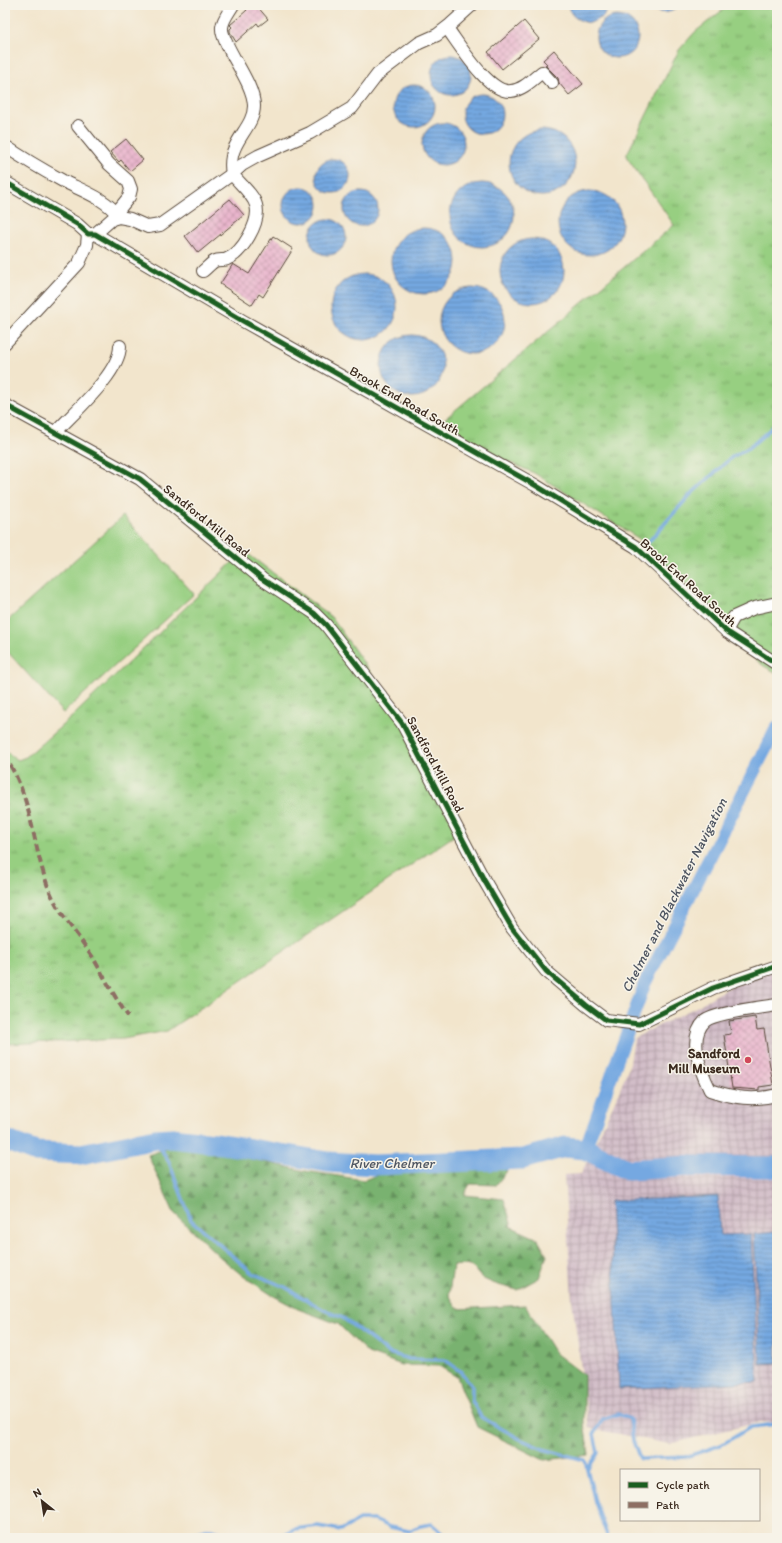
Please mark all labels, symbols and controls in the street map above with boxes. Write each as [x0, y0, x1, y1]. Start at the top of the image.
street label: Brook End Road South [347, 363, 463, 438]
street label: Sandford Mill Road [160, 481, 253, 560]
street label: Brook End Road South [637, 535, 740, 630]
street label: Sandford Mill Road [404, 714, 467, 815]
water label: Chelmer and Blackwater Navigation [618, 795, 731, 995]
place label: Sandford Mill Museum [668, 1046, 741, 1076]
marker: Sandford Mill Museum [743, 1055, 753, 1065]
water label: River Chelmer [350, 1155, 436, 1172]
legend [620, 1469, 760, 1521]
text: Cycle path [656, 1478, 710, 1492]
north arrow [22, 1481, 62, 1521]
text: N [31, 1485, 44, 1500]
text: Path [656, 1498, 679, 1512]

